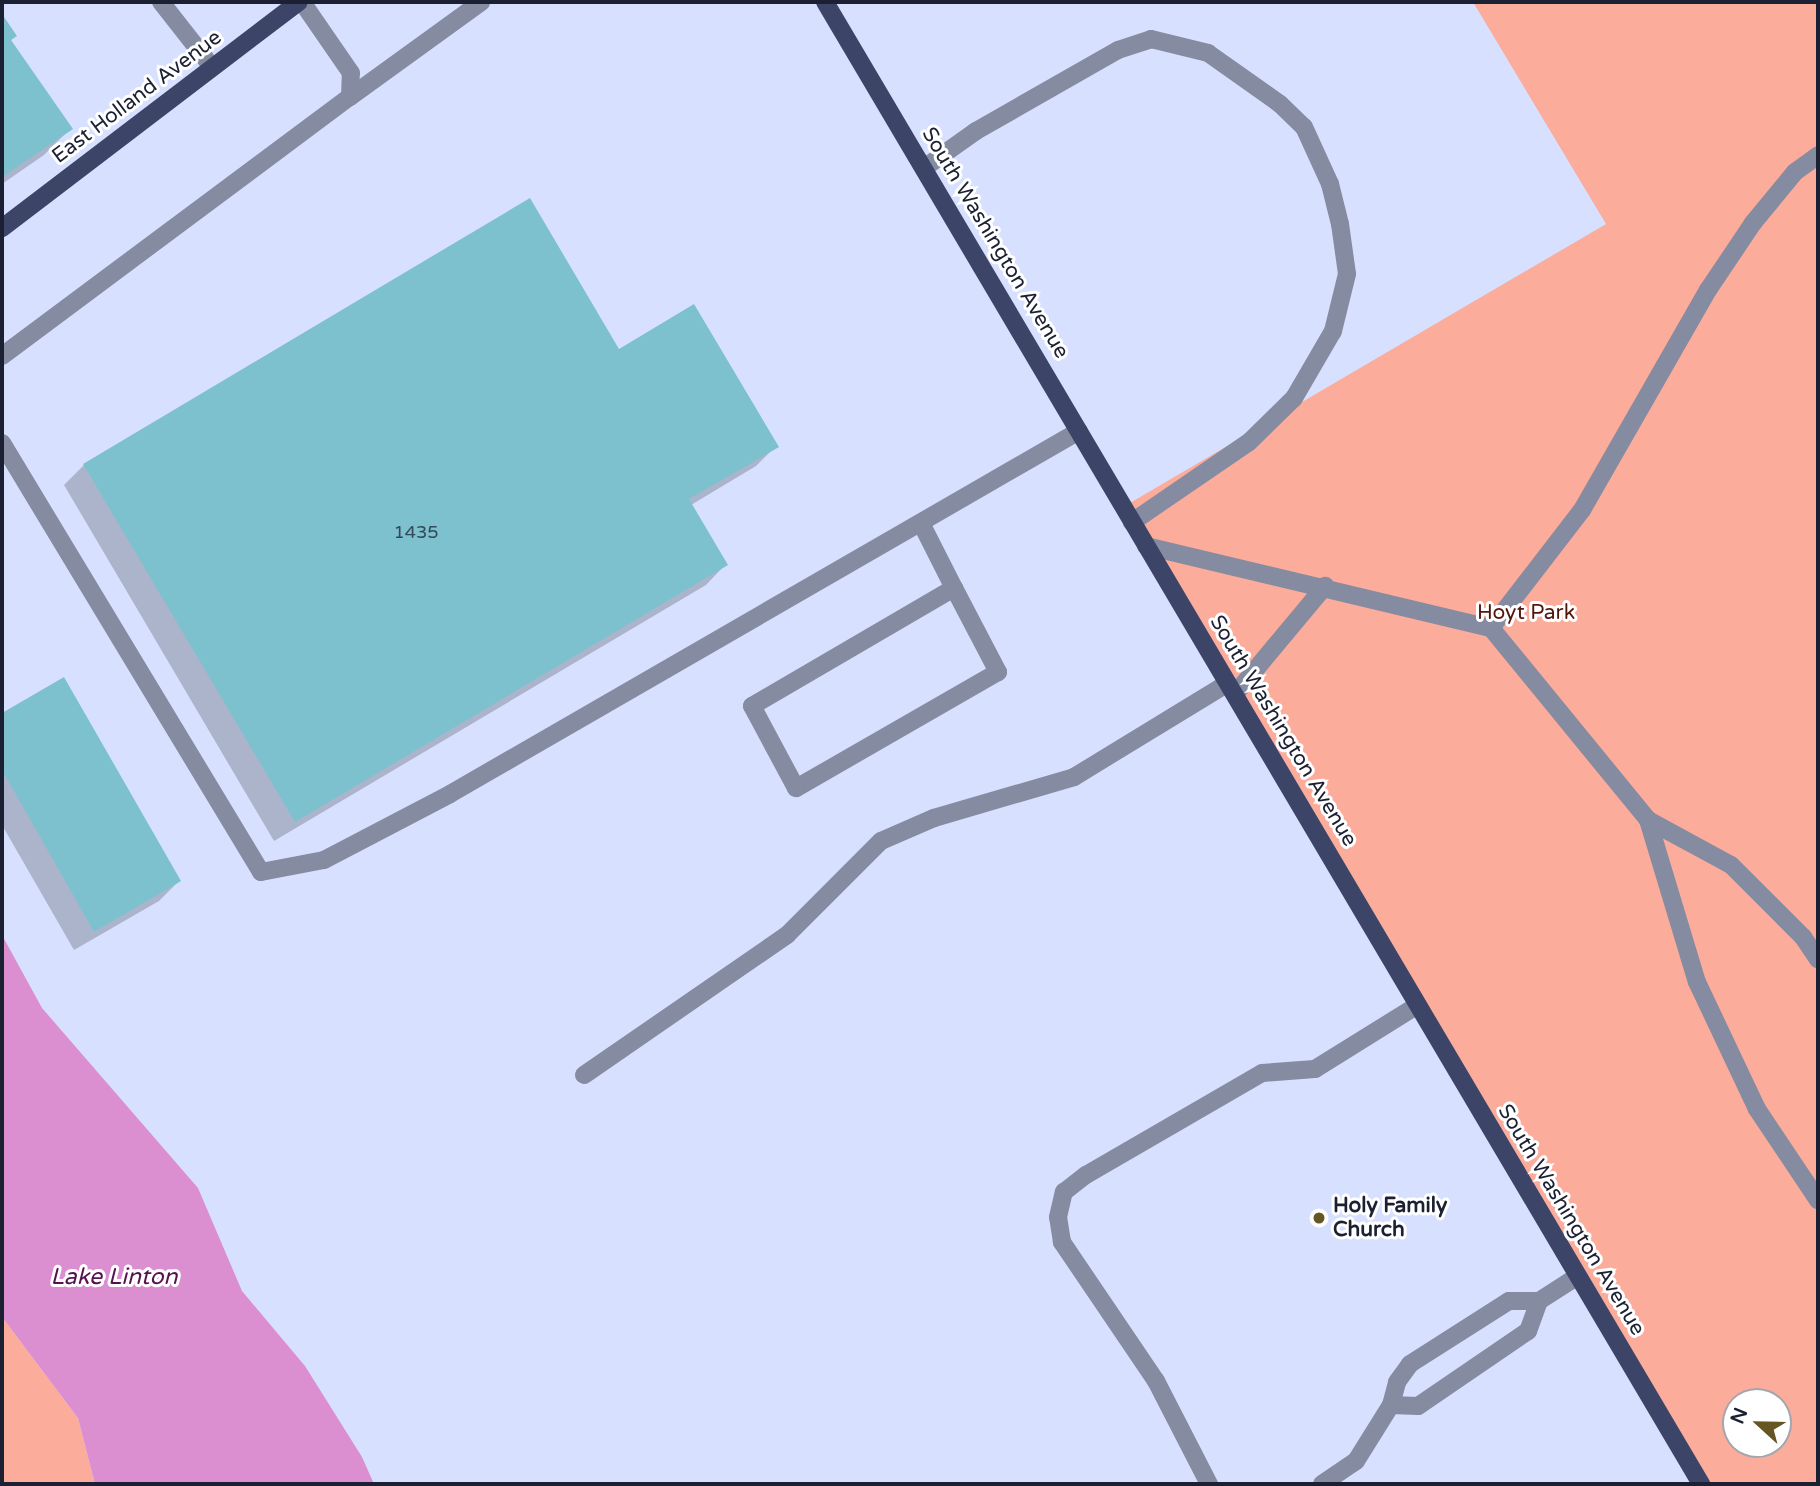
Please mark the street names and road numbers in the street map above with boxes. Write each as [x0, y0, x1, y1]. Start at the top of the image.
street label: East Holland Avenue [47, 25, 227, 169]
street label: South Washington Avenue [916, 123, 1074, 363]
street label: South Washington Avenue [1204, 611, 1362, 851]
street label: South Washington Avenue [1492, 1100, 1650, 1340]

